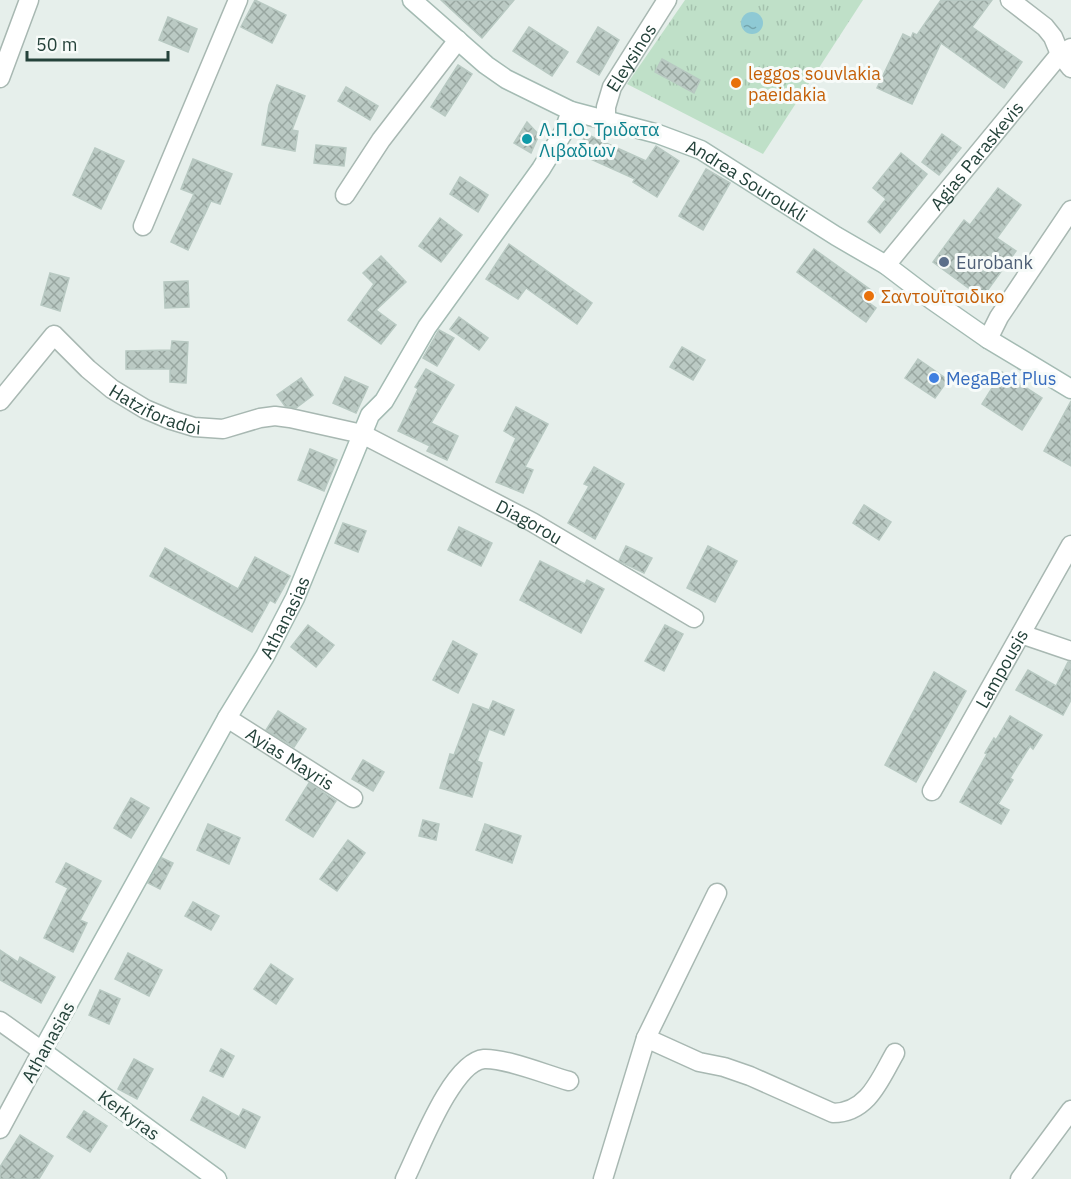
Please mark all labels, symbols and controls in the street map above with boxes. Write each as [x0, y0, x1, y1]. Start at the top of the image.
street label: Eleysinos [601, 19, 661, 96]
scale bar [27, 24, 168, 62]
text: 50 m [36, 33, 78, 56]
place label: leggos souvlakia paeidakia [748, 62, 881, 106]
marker: leggos souvlakia paeidakia [729, 76, 743, 90]
street label: Agias Paraskevis [925, 96, 1028, 215]
place label: Λ.Π.Ο. Τριδατα Λιβαδιων [539, 118, 660, 162]
marker: Λ.Π.Ο. Τριδατα Λιβαδιων [520, 132, 534, 146]
street label: Andrea Souroukli [683, 134, 812, 226]
place label: Eurobank [956, 251, 1034, 274]
marker: Eurobank [937, 255, 951, 269]
place label: Σαντουϊτσιδικο [881, 285, 1004, 308]
marker: Σαντουϊτσιδικο [862, 289, 876, 303]
place label: MegaBet Plus [946, 367, 1057, 390]
marker: MegaBet Plus [927, 371, 941, 385]
street label: Hatziforadoi [105, 379, 202, 439]
street label: Diagorou [492, 494, 567, 549]
street label: Athanasias [254, 573, 314, 662]
street label: Lampousis [970, 625, 1033, 712]
street label: Ayias Mayris [242, 722, 339, 795]
street label: Athanasias [16, 997, 80, 1087]
street label: Kerkyras [94, 1085, 164, 1145]

